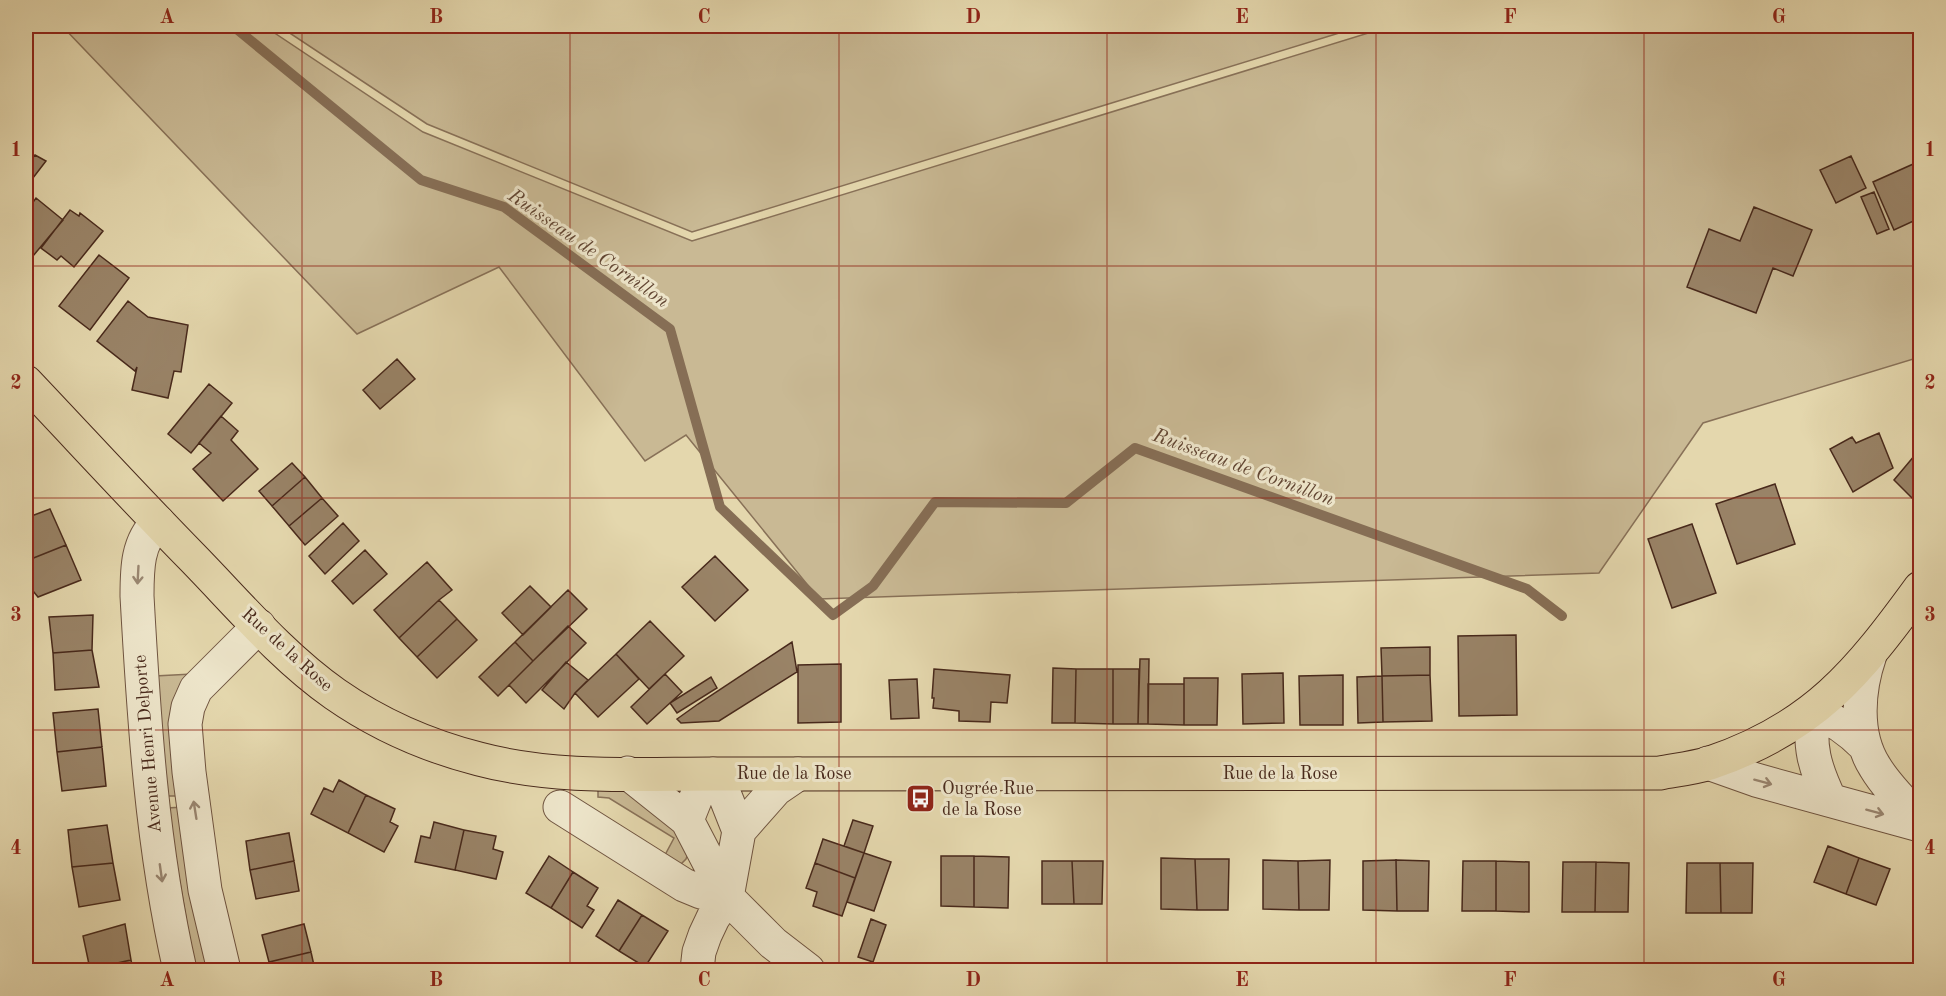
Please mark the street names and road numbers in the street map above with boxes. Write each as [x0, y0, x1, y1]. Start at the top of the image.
street label: Rue de la Rose [238, 605, 336, 695]
street label: Avenue Henri Delporte [131, 654, 165, 834]
street label: Rue de la Rose [736, 765, 852, 783]
street label: Rue de la Rose [1222, 765, 1338, 783]

